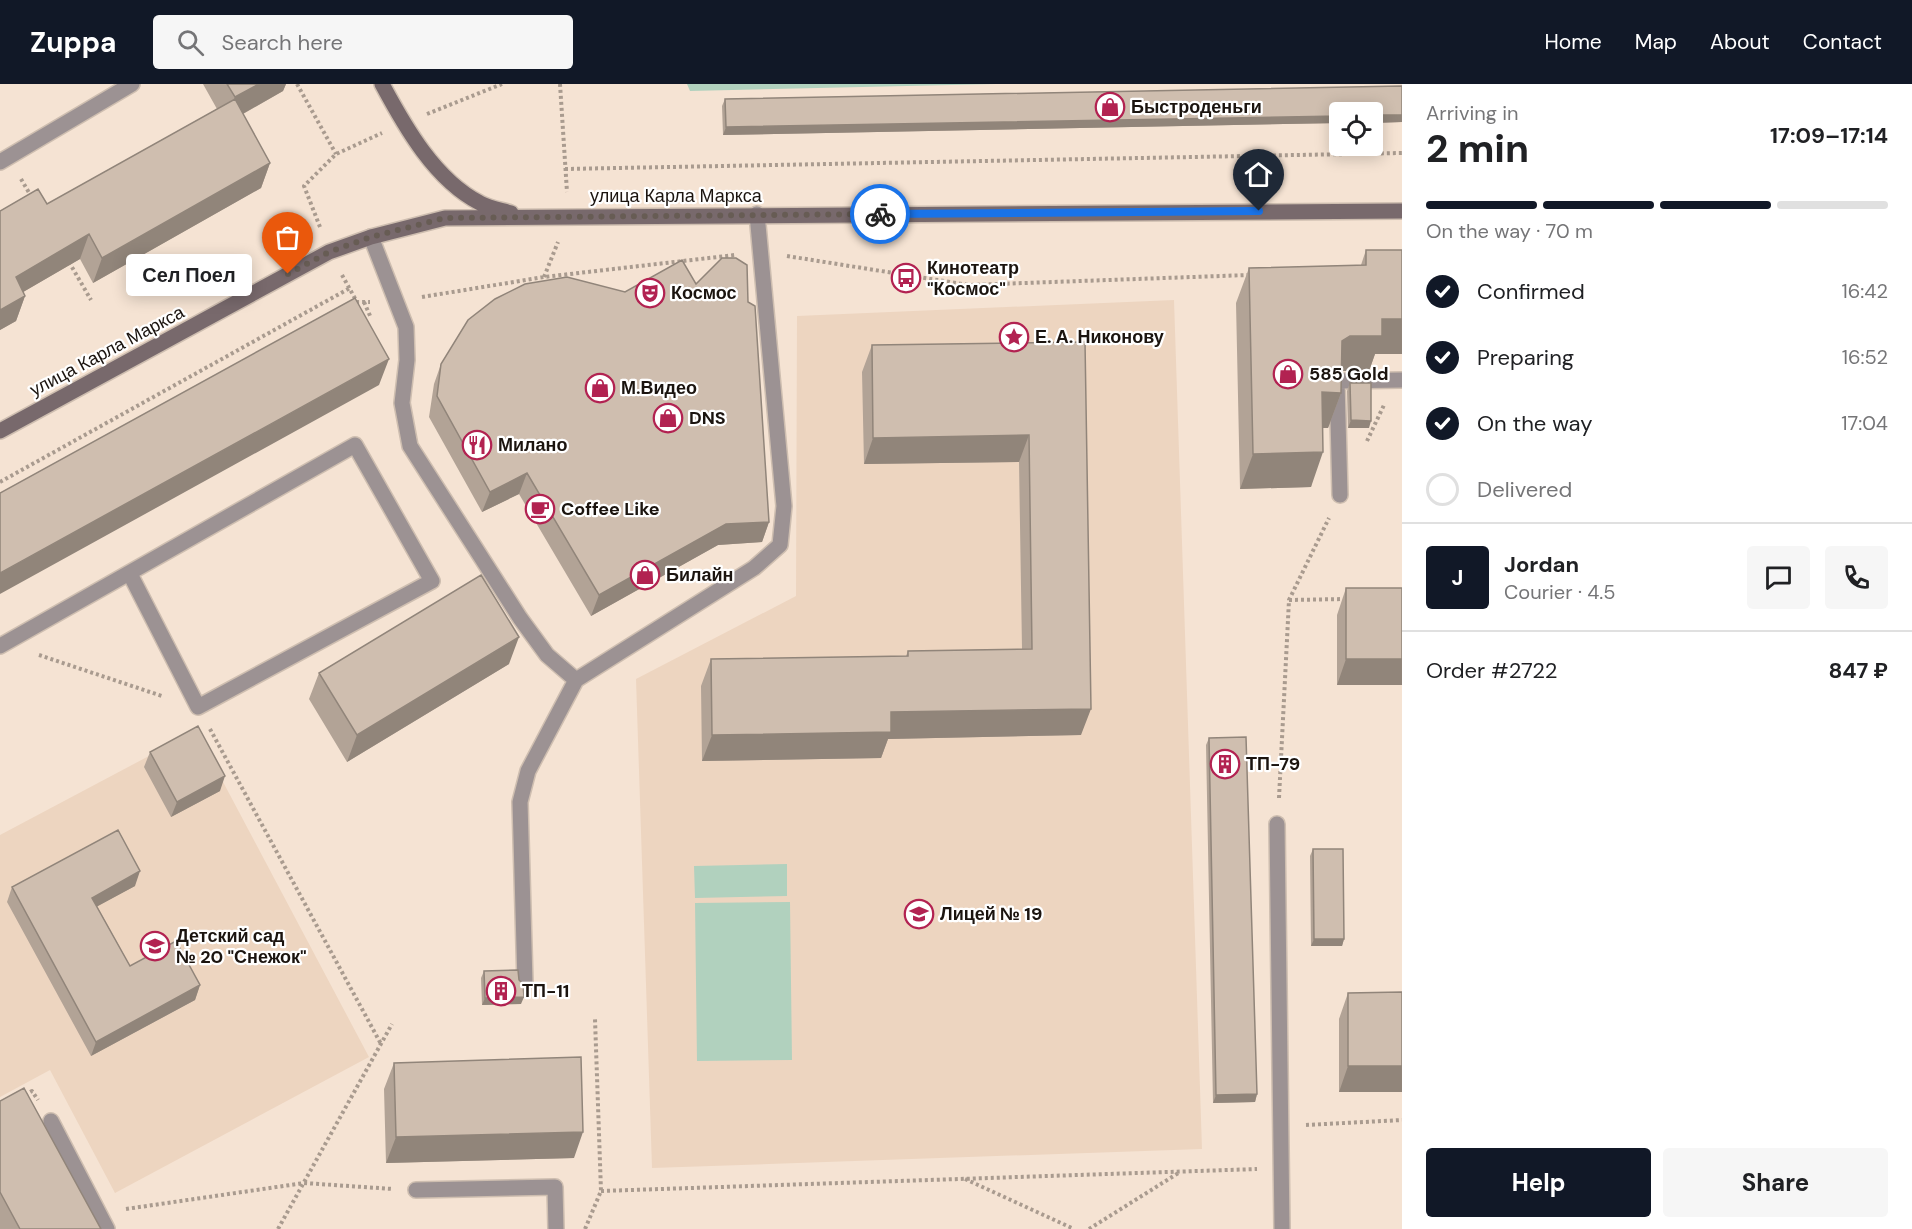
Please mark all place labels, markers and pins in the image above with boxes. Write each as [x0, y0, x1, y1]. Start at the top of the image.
shop icon: Быстроденьги [1094, 91, 1126, 123]
place label: Быстроденьги [1131, 95, 1262, 119]
pin [1233, 149, 1284, 211]
pin [262, 212, 313, 274]
callout: Сел Поел [126, 253, 252, 295]
place label: Кинотеатр "Космос" [927, 256, 1019, 301]
bus stop icon: Кинотеатр "Космос" [890, 262, 922, 294]
theatre icon: Космос [634, 277, 666, 309]
place label: Космос [671, 281, 737, 305]
place icon: Е. А. Никонову [998, 321, 1030, 353]
place label: Е. А. Никонову [1035, 325, 1164, 349]
shop icon: 585 Gold [1272, 358, 1304, 390]
place label: 585 Gold [1309, 362, 1389, 386]
shop icon: М.Видео [584, 372, 616, 404]
place label: М.Видео [621, 376, 697, 400]
shop icon: DNS [652, 402, 684, 434]
place label: DNS [689, 406, 726, 430]
restaurant icon: Милано [461, 429, 493, 461]
place label: Милано [498, 433, 567, 457]
cafe icon: Coffee Like [524, 493, 556, 525]
place label: Coffee Like [561, 497, 660, 521]
shop icon: Билайн [629, 559, 661, 591]
place label: Билайн [666, 563, 733, 587]
building icon: ТП-79 [1209, 748, 1241, 780]
place label: ТП-79 [1246, 752, 1300, 776]
school or university icon: Лицей № 19 [903, 898, 935, 930]
place label: Лицей № 19 [940, 902, 1042, 926]
place label: Детский сад № 20 "Снежок" [176, 924, 307, 969]
school or university icon: Детский сад № 20 "Снежок" [139, 930, 171, 962]
building icon: ТП-11 [485, 975, 517, 1007]
place label: ТП-11 [522, 979, 569, 1003]

